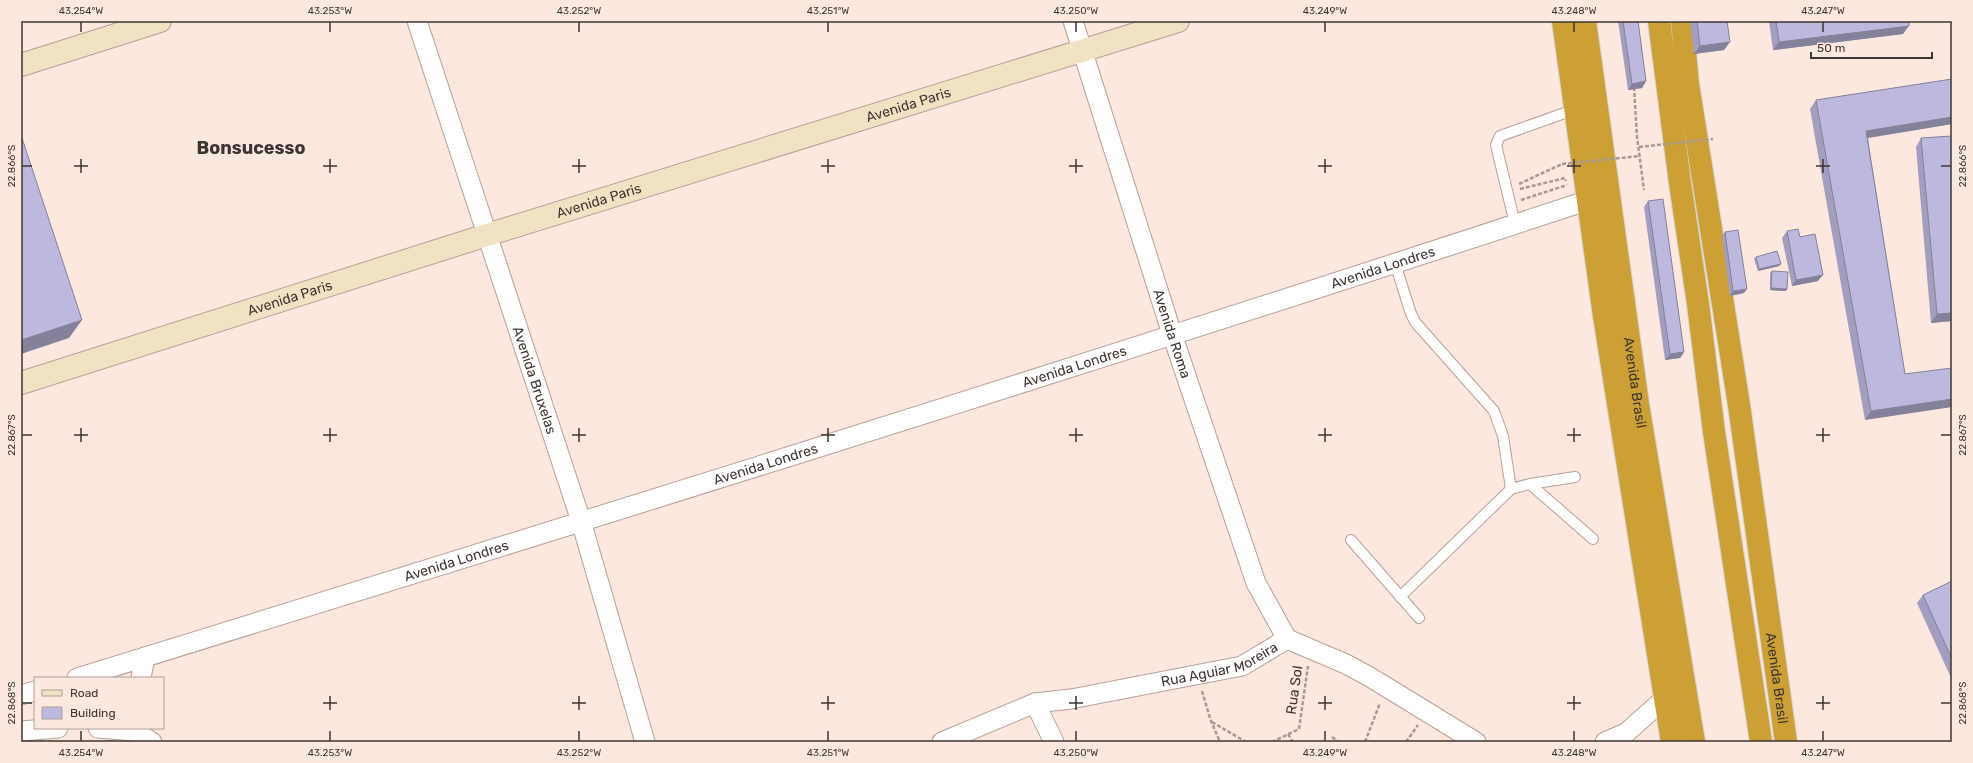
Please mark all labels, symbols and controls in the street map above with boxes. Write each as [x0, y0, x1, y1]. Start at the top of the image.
text: 43.254°W [59, 5, 103, 17]
text: 43.253°W [308, 5, 352, 17]
text: 43.252°W [557, 5, 601, 17]
text: 43.251°W [807, 5, 849, 17]
text: 43.250°W [1054, 5, 1098, 17]
text: 43.249°W [1303, 5, 1347, 17]
text: 43.248°W [1552, 5, 1596, 17]
text: 43.247°W [1801, 5, 1845, 17]
scale bar [1811, 34, 1932, 60]
text: 50 m [1817, 41, 1845, 55]
street label: Avenida Paris [864, 84, 953, 126]
district label: Bonsucesso [197, 137, 305, 159]
text: 22.866°S [6, 145, 18, 187]
text: 22.866°S [1957, 145, 1969, 187]
street label: Avenida Paris [554, 180, 644, 222]
street label: Avenida Londres [1329, 243, 1437, 293]
street label: Avenida Paris [245, 277, 334, 320]
street label: Avenida Roma [1149, 287, 1194, 381]
street label: Avenida Bruxelas [509, 324, 560, 436]
street label: Avenida Brasil [1620, 336, 1650, 429]
street label: Avenida Londres [1020, 342, 1129, 391]
text: 22.867°S [6, 414, 18, 456]
text: 22.867°S [1957, 414, 1969, 456]
street label: Avenida Londres [711, 440, 820, 489]
street label: Avenida Londres [402, 537, 511, 585]
street label: Avenida Brasil [1762, 631, 1791, 725]
street label: Rua Aguiar Moreira [1159, 639, 1281, 690]
street label: Rua Sol [1283, 665, 1306, 715]
legend [34, 677, 164, 729]
text: 22.868°S [6, 681, 18, 725]
text: 22.868°S [1957, 681, 1969, 725]
text: Road [70, 686, 98, 700]
text: Building [70, 706, 116, 720]
text: 43.254°W [59, 747, 103, 759]
text: 43.253°W [308, 747, 352, 759]
text: 43.252°W [557, 747, 601, 759]
text: 43.251°W [807, 747, 849, 759]
text: 43.250°W [1054, 747, 1098, 759]
text: 43.249°W [1303, 747, 1347, 759]
text: 43.248°W [1552, 747, 1596, 759]
text: 43.247°W [1801, 747, 1845, 759]

